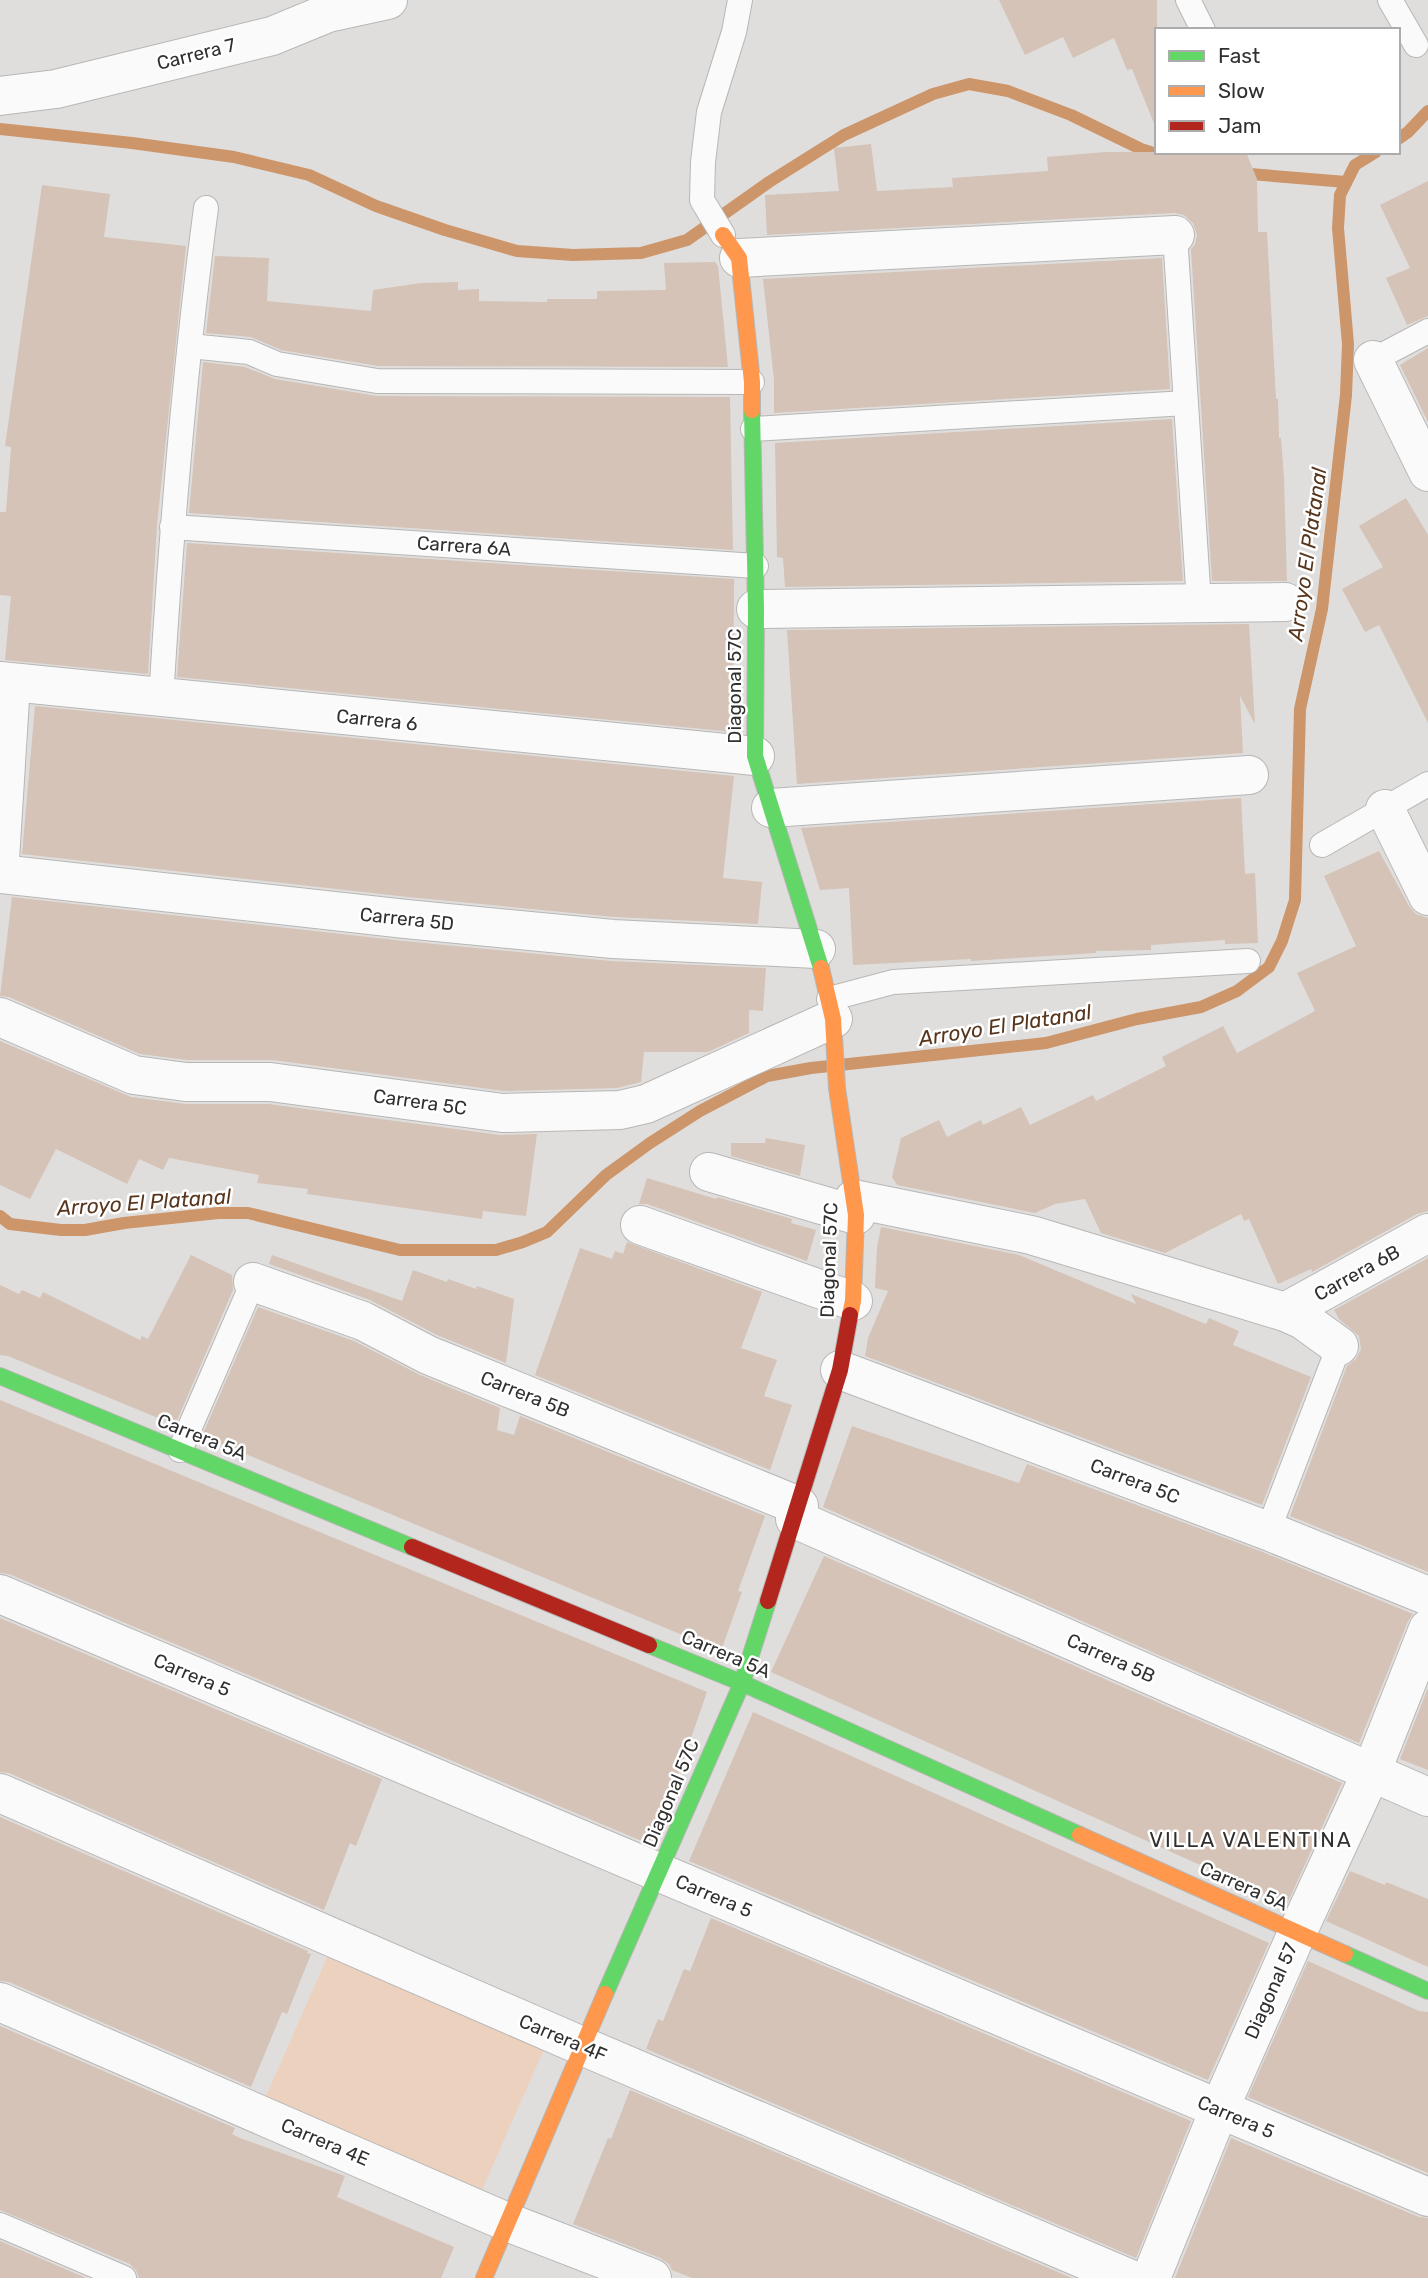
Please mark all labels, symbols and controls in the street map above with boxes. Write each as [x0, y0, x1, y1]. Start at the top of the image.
legend [1155, 28, 1400, 154]
street label: Carrera 7 [154, 33, 238, 75]
text: Fast [1218, 43, 1260, 68]
text: Slow [1218, 78, 1265, 103]
text: Jam [1218, 113, 1262, 138]
water label: Arroyo El Platanal [1282, 465, 1332, 643]
street label: Carrera 6A [416, 531, 512, 561]
street label: Diagonal 57C [723, 628, 746, 744]
street label: Carrera 6 [335, 704, 419, 736]
street label: Carrera 5D [359, 903, 455, 935]
water label: Arroyo El Platanal [916, 999, 1094, 1051]
street label: Carrera 5C [372, 1084, 468, 1120]
water label: Arroyo El Platanal [55, 1183, 233, 1221]
street label: Diagonal 57C [815, 1202, 843, 1318]
street label: Carrera 6B [1310, 1240, 1404, 1306]
street label: Carrera 5B [477, 1366, 573, 1422]
street label: Carrera 5A [154, 1409, 250, 1465]
street label: Carrera 5C [1087, 1453, 1183, 1509]
street label: Carrera 5A [678, 1625, 774, 1683]
street label: Carrera 5B [1063, 1628, 1159, 1688]
street label: Carrera 5 [150, 1648, 234, 1702]
street label: Diagonal 57C [638, 1735, 704, 1851]
district label: VILLA VALENTINA [1149, 1827, 1353, 1852]
street label: Carrera 5A [1196, 1856, 1292, 1916]
street label: Carrera 5 [672, 1869, 756, 1923]
street label: Diagonal 57 [1240, 1939, 1303, 2043]
street label: Carrera 4F [516, 2009, 610, 2067]
street label: Carrera 5 [1194, 2090, 1278, 2144]
street label: Carrera 4E [277, 2113, 373, 2171]

